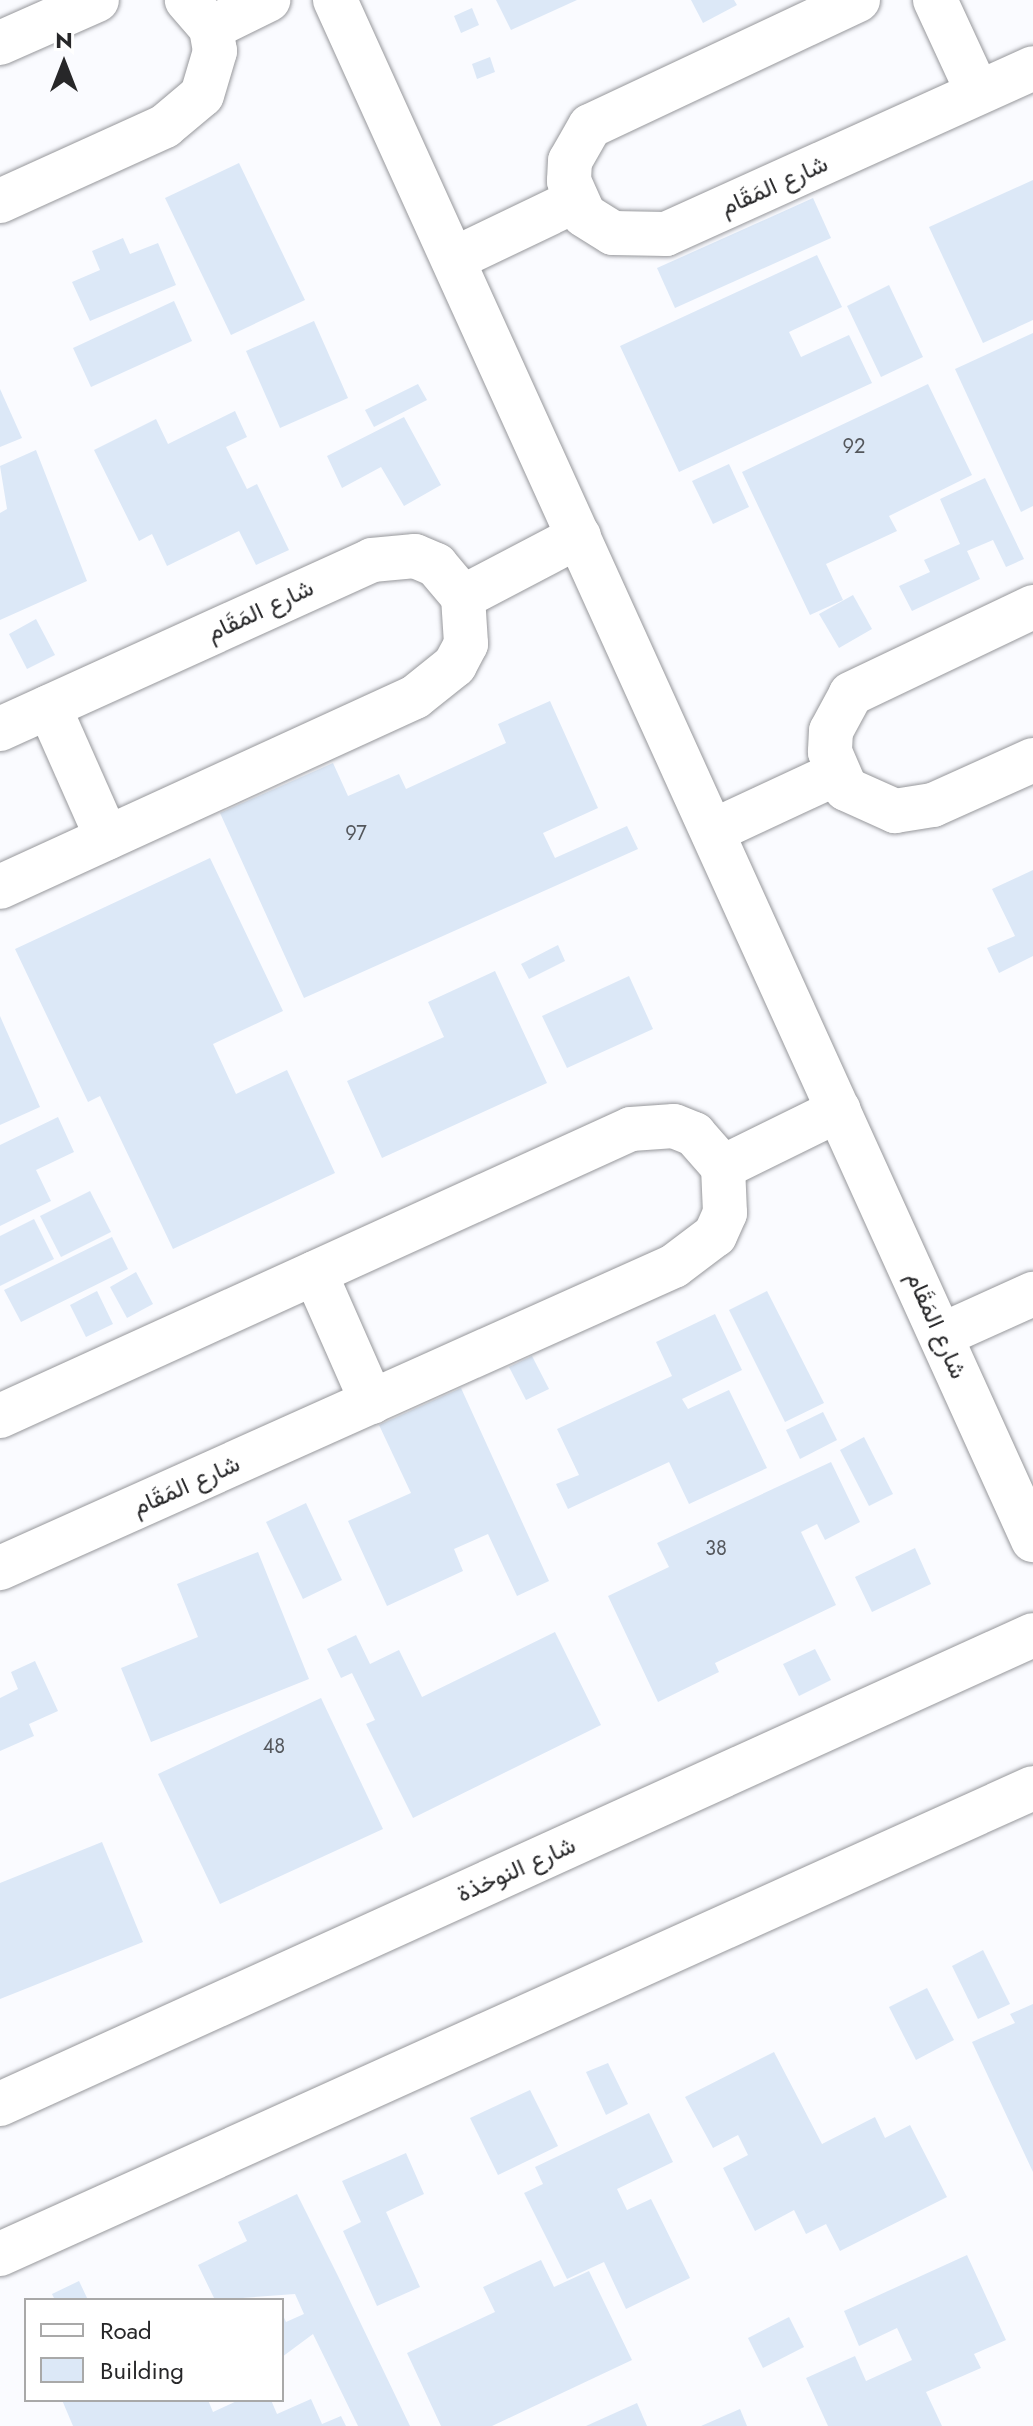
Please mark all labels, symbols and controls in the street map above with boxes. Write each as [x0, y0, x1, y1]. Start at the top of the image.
north arrow [24, 24, 104, 104]
text: N [55, 24, 73, 56]
street label: شارع المَقَام [716, 149, 832, 221]
house number: 92 [843, 434, 865, 458]
street label: شارع المَقَام [202, 573, 318, 647]
house number: 97 [345, 821, 367, 845]
street label: شارع المَقَام [901, 1267, 973, 1383]
street label: شارع المَقَام [128, 1449, 244, 1521]
house number: 38 [705, 1536, 727, 1560]
house number: 48 [263, 1734, 285, 1758]
street label: شارع النوخذة [452, 1830, 580, 1908]
legend [24, 2298, 284, 2402]
text: Road [100, 2313, 152, 2348]
text: Building [100, 2353, 184, 2388]

